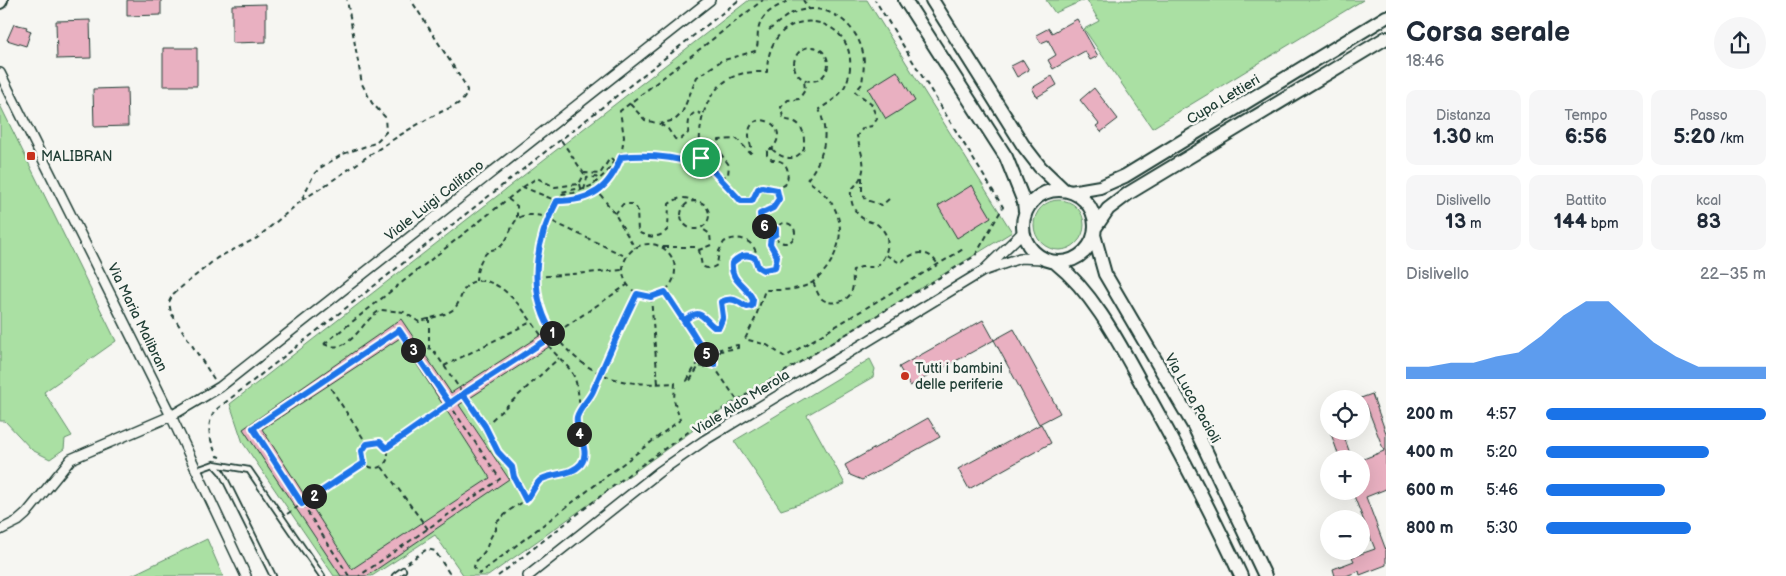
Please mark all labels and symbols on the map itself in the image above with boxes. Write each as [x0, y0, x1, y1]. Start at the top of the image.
street label: Cupa Lettieri [1184, 71, 1263, 128]
pin [680, 137, 722, 179]
place label: MALIBRAN [41, 148, 113, 165]
marker: MALIBRAN [25, 150, 37, 162]
street label: Viale Luigi Califano [381, 156, 487, 244]
pin: 6 [752, 214, 776, 238]
street label: Via Maria Malibran [104, 260, 171, 374]
pin: 1 [540, 320, 564, 346]
pin: 3 [400, 338, 426, 362]
pin: 5 [694, 342, 718, 366]
street label: Via Luca Pacioli [1161, 350, 1224, 446]
place label: Tutti i bambini delle periferie [915, 360, 1003, 393]
street label: Viale Aldo Merola [690, 366, 793, 439]
marker: Tutti i bambini delle periferie [899, 370, 911, 382]
pin: 4 [566, 422, 592, 446]
pin: 2 [302, 484, 326, 508]

